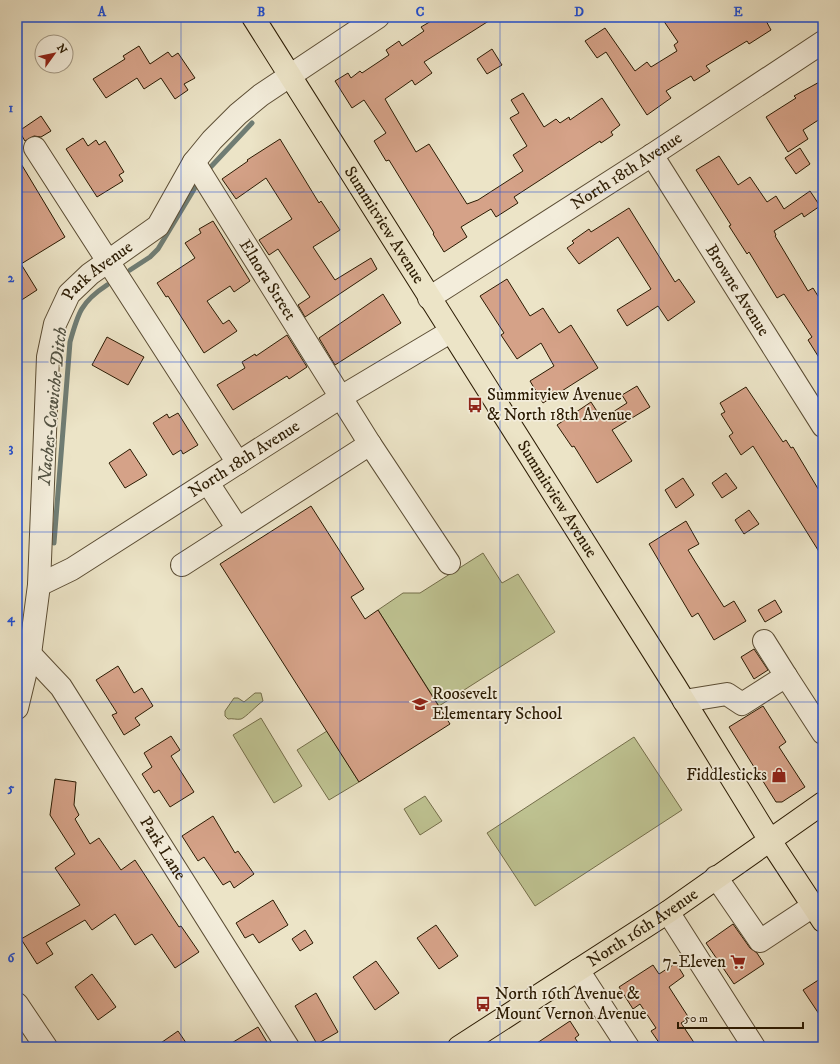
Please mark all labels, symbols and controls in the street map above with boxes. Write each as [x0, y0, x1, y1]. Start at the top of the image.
text: A [97, 4, 107, 20]
text: B [257, 4, 265, 20]
text: C [416, 4, 425, 20]
text: D [574, 4, 584, 20]
text: E [733, 4, 743, 20]
north arrow [34, 34, 74, 74]
text: N [53, 41, 70, 57]
text: 1 [9, 100, 14, 116]
street label: North 18th Avenue [567, 127, 687, 215]
street label: Summitview Avenue [339, 162, 430, 288]
street label: Elnora Street [234, 235, 301, 325]
street label: Park Avenue [57, 236, 137, 304]
street label: Browne Avenue [700, 240, 775, 340]
text: 2 [8, 270, 15, 286]
water label: Naches-Cowiche Ditch [34, 326, 72, 487]
place label: Summitview Avenue & North 18th Avenue [487, 384, 632, 426]
bus stop icon: Summitview Avenue & North 18th Avenue [466, 396, 484, 414]
street label: North 18th Avenue [184, 415, 304, 503]
street label: Summitview Avenue [512, 436, 602, 562]
text: 3 [9, 440, 14, 456]
text: 4 [6, 610, 15, 627]
place label: Roosevelt Elementary School [432, 683, 562, 725]
school or university icon: Roosevelt Elementary School [411, 695, 429, 713]
place label: Fiddlesticks [686, 764, 767, 786]
shop icon: Fiddlesticks [770, 766, 788, 784]
text: 5 [7, 780, 15, 796]
street label: Park Lane [135, 813, 191, 884]
street label: North 16th Avenue [583, 883, 702, 972]
text: 6 [8, 950, 16, 966]
place label: 7-Eleven [663, 951, 726, 973]
supermarket icon: 7-Eleven [729, 953, 747, 971]
place label: North 16th Avenue & Mount Vernon Avenue [495, 983, 647, 1025]
bus stop icon: North 16th Avenue & Mount Vernon Avenue [474, 995, 492, 1013]
scale bar [678, 1004, 803, 1030]
text: 50 m [684, 1011, 708, 1026]

